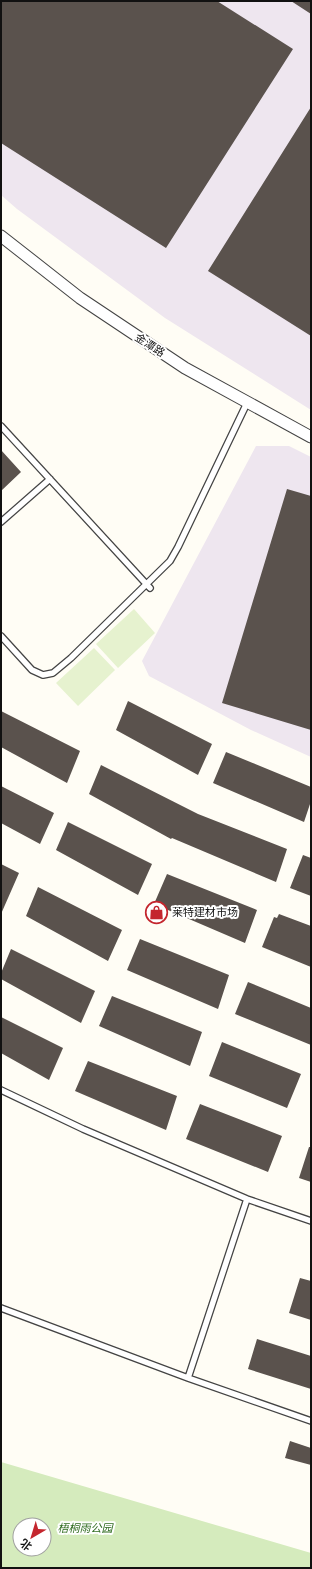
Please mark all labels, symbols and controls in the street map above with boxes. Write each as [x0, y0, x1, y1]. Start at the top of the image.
street label: 金潭路 [133, 331, 167, 359]
shop icon: 莱特建材市场 [143, 899, 169, 925]
place label: 莱特建材市场 [172, 906, 238, 918]
north arrow [12, 1517, 52, 1557]
park label: 梧桐雨公园 [58, 1522, 114, 1534]
text: 北 [18, 1537, 34, 1553]

